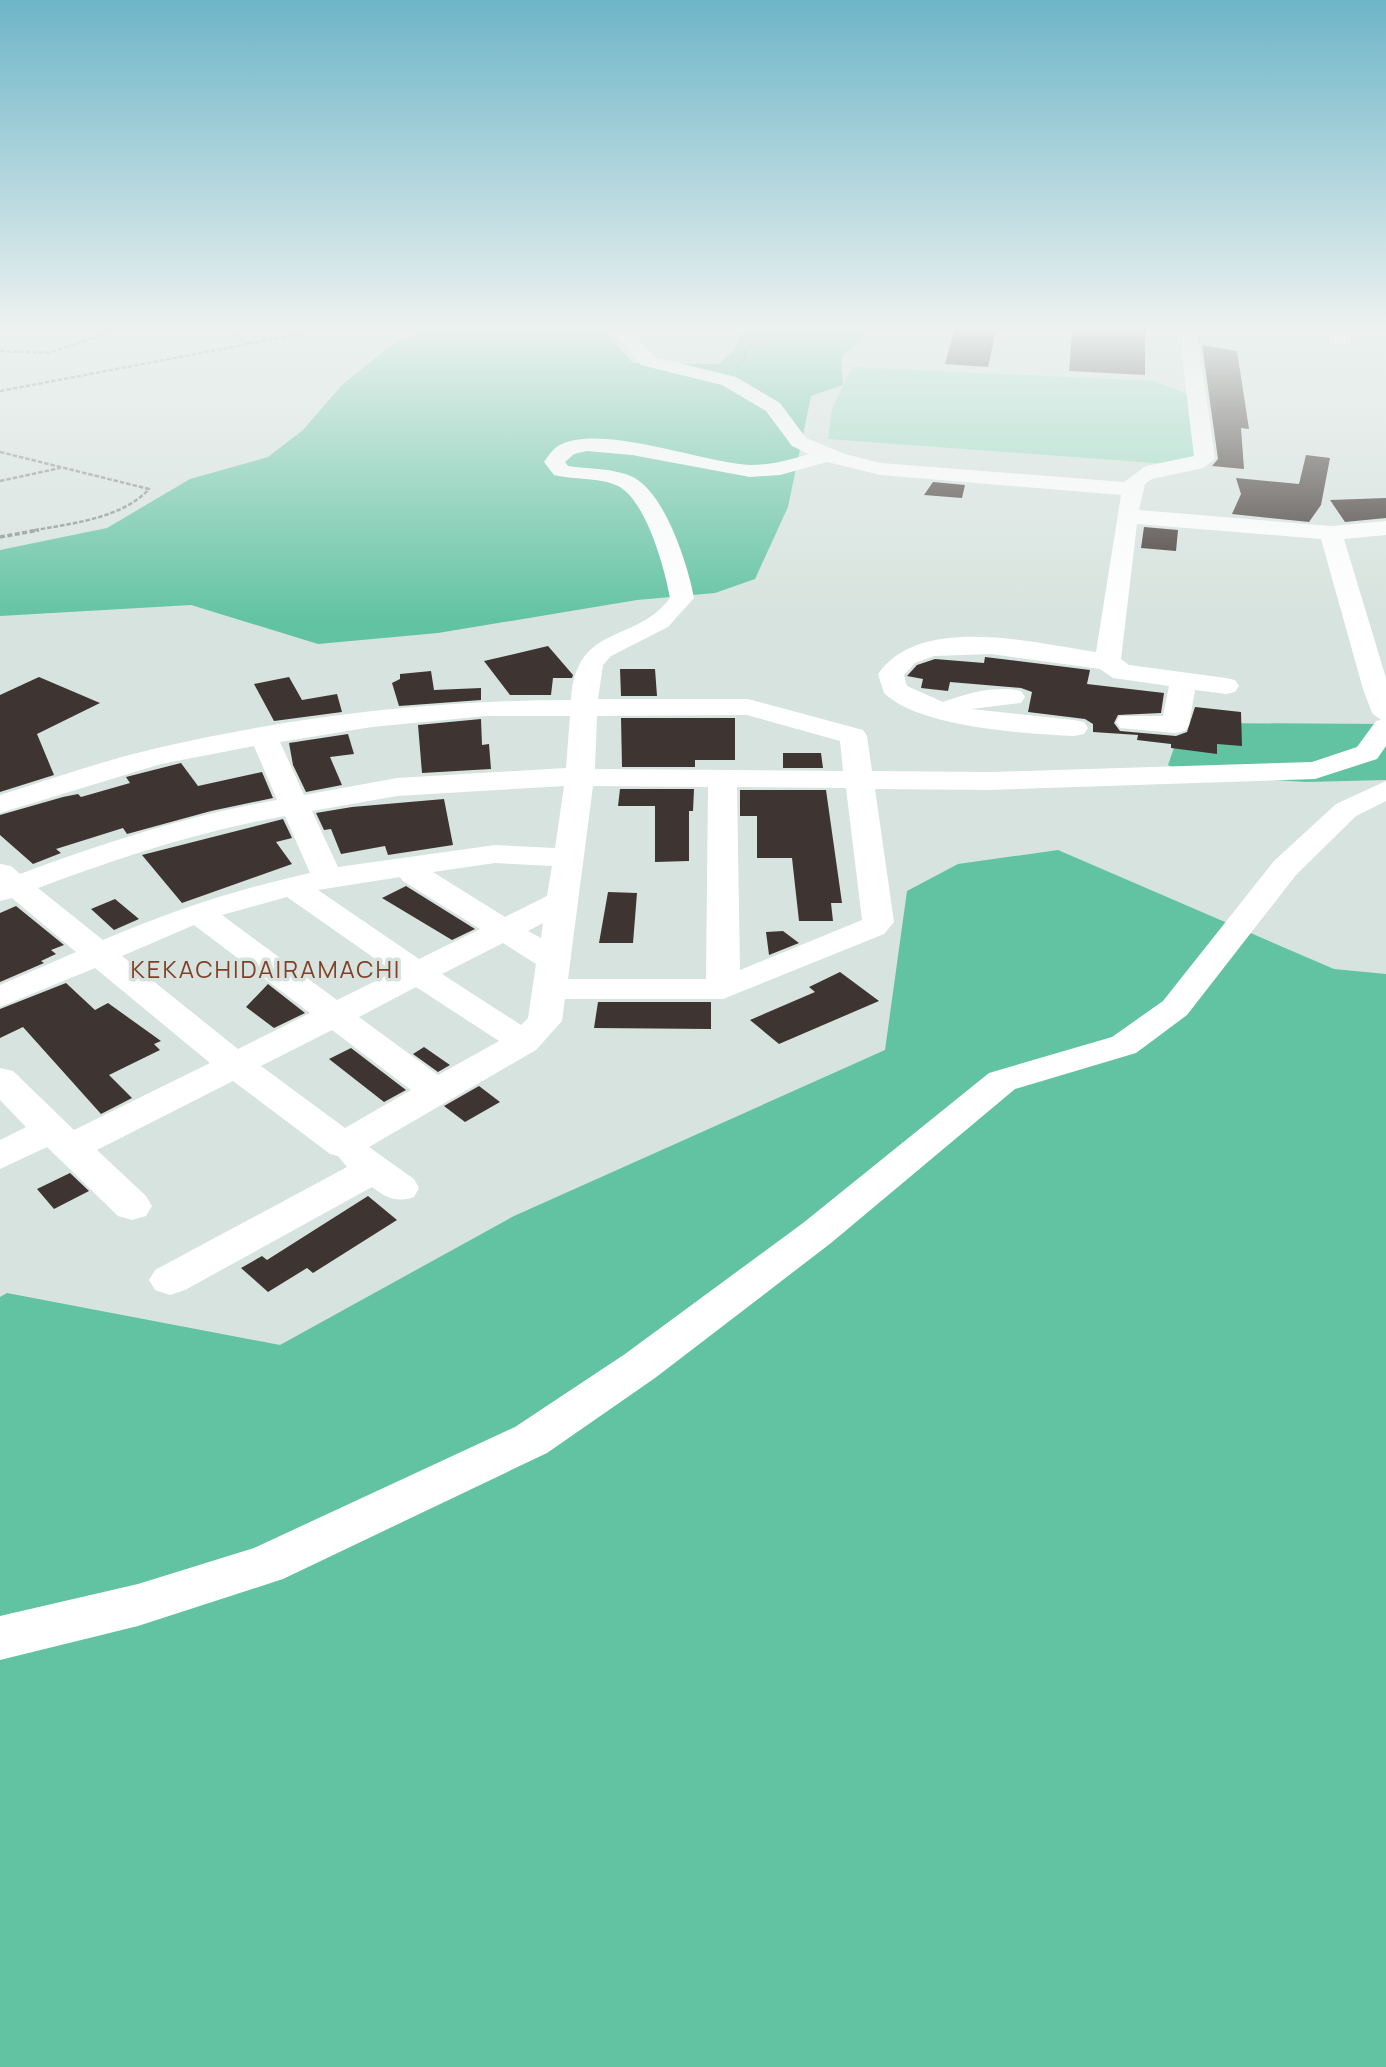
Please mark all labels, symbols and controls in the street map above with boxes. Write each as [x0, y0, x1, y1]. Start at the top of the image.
district label: KEKACHIDAIRAMACHI [131, 952, 401, 985]

